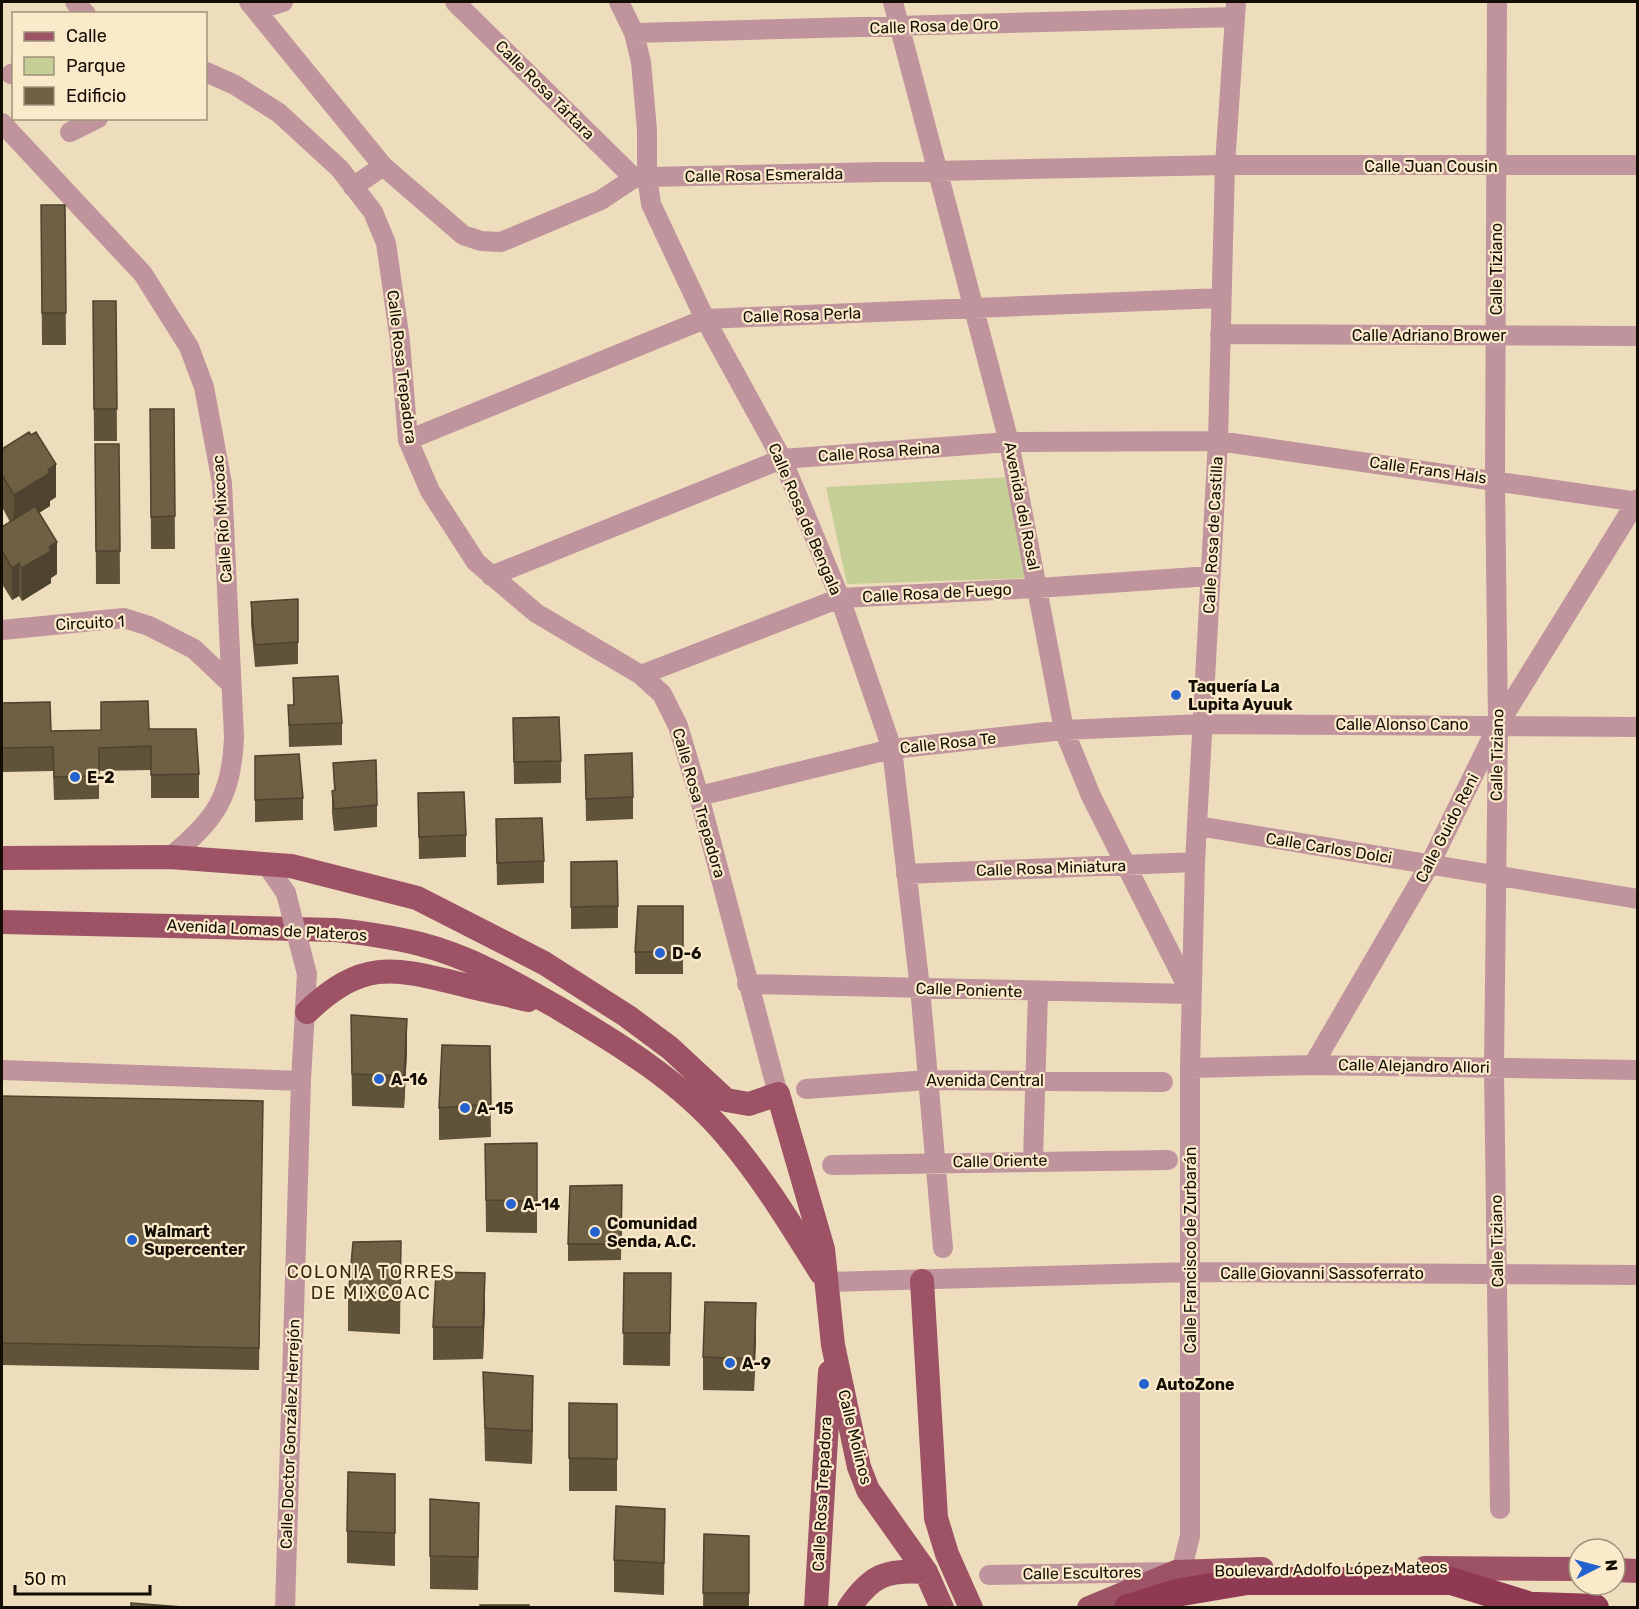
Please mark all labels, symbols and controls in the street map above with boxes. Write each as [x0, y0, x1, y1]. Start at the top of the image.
legend [12, 12, 207, 120]
street label: Calle Rosa de Oro [869, 14, 999, 38]
text: Calle [66, 25, 107, 47]
street label: Calle Rosa Tártara [491, 36, 599, 144]
text: Parque [66, 55, 126, 77]
text: Edificio [66, 85, 126, 107]
street label: Calle Juan Cousin [1364, 157, 1498, 176]
street label: Calle Rosa Esmeralda [685, 164, 843, 186]
street label: Calle Tiziano [1487, 223, 1506, 315]
street label: Calle Rosa Trepadora [383, 289, 421, 445]
street label: Calle Rosa Perla [742, 303, 862, 327]
street label: Calle Adriano Brower [1352, 326, 1506, 345]
street label: Calle Rosa Reina [817, 438, 941, 466]
street label: Calle Rosa de Bengala [764, 440, 846, 598]
street label: Avenida del Rosal [1000, 440, 1044, 572]
street label: Calle Frans Hals [1368, 452, 1488, 488]
street label: Calle Río Mixcoac [208, 454, 236, 584]
street label: Calle Rosa de Castilla [1199, 456, 1227, 614]
street label: Calle Rosa de Fuego [862, 580, 1012, 606]
street label: Circuito 1 [55, 612, 125, 634]
place label: Taquería La Lupita Ayuuk [1188, 677, 1293, 714]
marker: Taquería La Lupita Ayuuk [1169, 688, 1183, 702]
street label: Calle Tiziano [1487, 709, 1507, 801]
street label: Calle Alonso Cano [1336, 715, 1468, 734]
street label: Calle Rosa Trepadora [669, 726, 729, 880]
street label: Calle Rosa Te [899, 728, 997, 758]
place label: E-2 [87, 768, 115, 787]
marker: E-2 [68, 770, 82, 784]
street label: Calle Guido Reni [1411, 770, 1483, 886]
street label: Calle Carlos Dolci [1264, 829, 1394, 867]
street label: Calle Rosa Miniatura [976, 856, 1126, 880]
street label: Avenida Lomas de Plateros [166, 915, 368, 945]
place label: D-6 [672, 944, 702, 963]
marker: D-6 [653, 946, 667, 960]
street label: Calle Poniente [915, 979, 1023, 1001]
street label: Calle Alejandro Allori [1338, 1055, 1490, 1077]
place label: A-16 [391, 1070, 428, 1089]
street label: Avenida Central [926, 1071, 1044, 1090]
marker: A-16 [372, 1072, 386, 1086]
place label: A-15 [477, 1099, 514, 1118]
marker: A-15 [458, 1101, 472, 1115]
street label: Calle Francisco de Zurbarán [1181, 1147, 1200, 1353]
street label: Calle Oriente [952, 1151, 1048, 1171]
place label: A-14 [523, 1195, 560, 1214]
street label: Calle Tiziano [1487, 1195, 1507, 1287]
marker: A-14 [504, 1197, 518, 1211]
place label: Comunidad Senda, A.C. [607, 1214, 697, 1251]
place label: Walmart Supercenter [144, 1222, 246, 1259]
marker: Comunidad Senda, A.C. [588, 1225, 602, 1239]
marker: Walmart Supercenter [125, 1233, 139, 1247]
district label: COLONIA TORRES DE MIXCOAC [287, 1261, 455, 1304]
street label: Calle Giovanni Sassoferrato [1220, 1264, 1424, 1283]
street label: Calle Doctor González Herrejón [276, 1319, 304, 1549]
place label: A-9 [742, 1354, 771, 1373]
marker: A-9 [723, 1356, 737, 1370]
place label: AutoZone [1156, 1375, 1235, 1394]
marker: AutoZone [1137, 1377, 1151, 1391]
street label: Calle Molinos [834, 1388, 876, 1486]
street label: Calle Rosa Trepadora [808, 1416, 836, 1572]
north arrow [1567, 1537, 1627, 1597]
street label: Boulevard Adolfo López Mateos [1214, 1557, 1448, 1581]
scale bar [15, 1558, 150, 1596]
text: N [1601, 1559, 1621, 1572]
street label: Calle Escultores [1022, 1562, 1142, 1584]
text: 50 m [24, 1568, 67, 1590]

